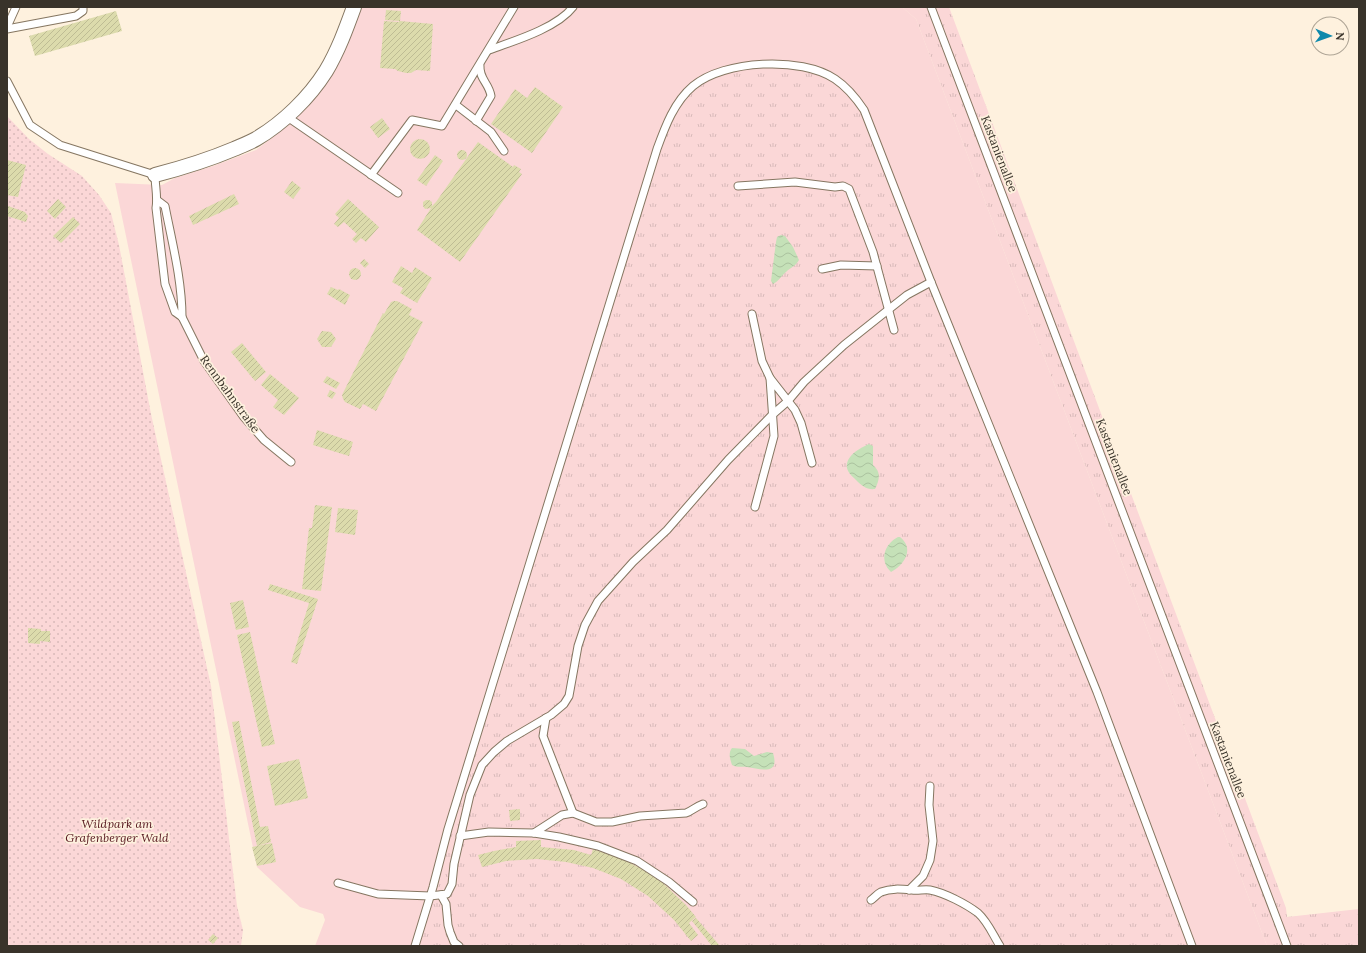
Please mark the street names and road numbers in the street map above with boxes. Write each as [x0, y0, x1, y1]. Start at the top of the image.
street label: Kastanienallee [978, 113, 1021, 195]
street label: Rennbahnstraße [197, 352, 264, 436]
street label: Kastanienallee [1093, 416, 1136, 498]
street label: Kastanienallee [1207, 719, 1250, 801]

